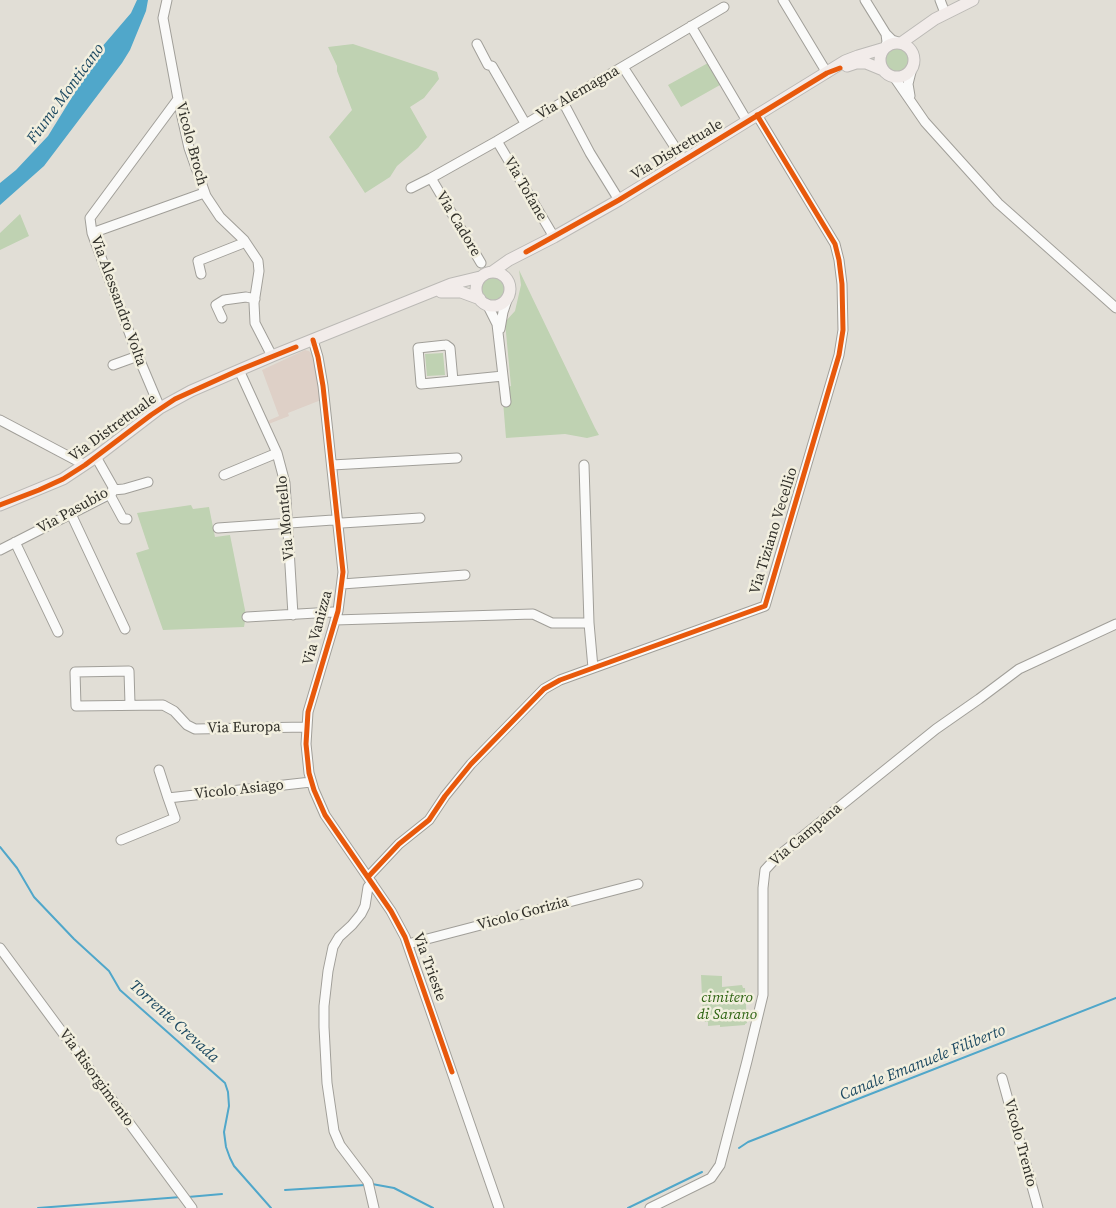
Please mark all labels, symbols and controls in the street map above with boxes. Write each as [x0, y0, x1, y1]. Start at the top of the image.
water label: Fiume Monticano [23, 40, 109, 148]
street label: Via Alemagna [533, 62, 623, 124]
street label: Vicolo Broch [171, 100, 211, 188]
street label: Via Distrettuale [628, 116, 726, 184]
street label: Via Tofane [499, 154, 551, 224]
street label: Via Cadore [432, 188, 484, 260]
street label: Via Alessandro Volta [86, 233, 150, 369]
street label: Via Distrettuale [66, 390, 160, 466]
street label: Via Tiziano Vecellio [746, 465, 802, 597]
street label: Via Montello [273, 475, 299, 561]
street label: Via Pasubio [34, 484, 112, 538]
street label: Via Vanizza [299, 589, 337, 667]
street label: Via Europa [207, 718, 281, 738]
street label: Vicolo Asiago [193, 776, 285, 804]
street label: Via Campana [766, 800, 846, 870]
street label: Vicolo Gorizia [475, 893, 571, 935]
street label: Via Trieste [408, 930, 450, 1004]
water label: Torrente Crevada [125, 977, 223, 1067]
park label: cimitero di Sarano [697, 989, 757, 1024]
water label: Canale Emanuele Filiberto [837, 1021, 1009, 1105]
street label: Via Risorgimento [55, 1026, 137, 1130]
street label: Vicolo Trento [1000, 1097, 1040, 1189]

